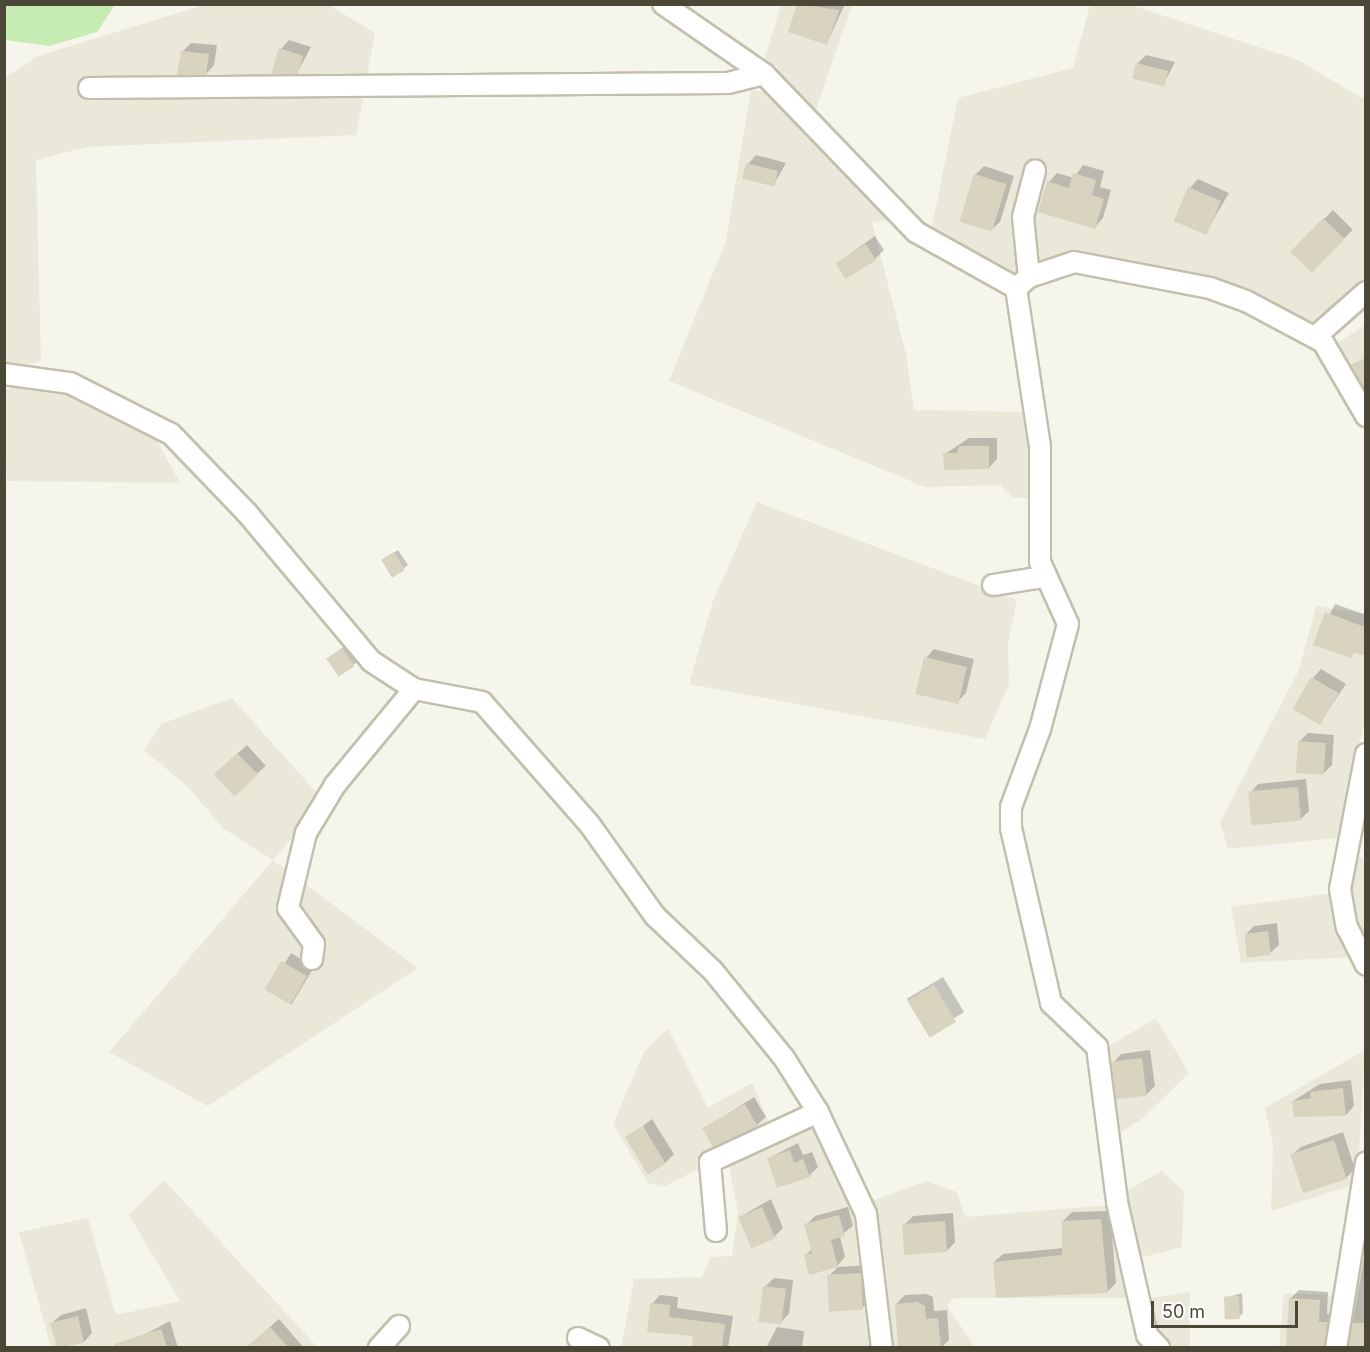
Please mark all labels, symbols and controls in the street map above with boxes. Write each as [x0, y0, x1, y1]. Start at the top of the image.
scale bar [1154, 1289, 1301, 1327]
text: 50 m [1162, 1301, 1205, 1322]

